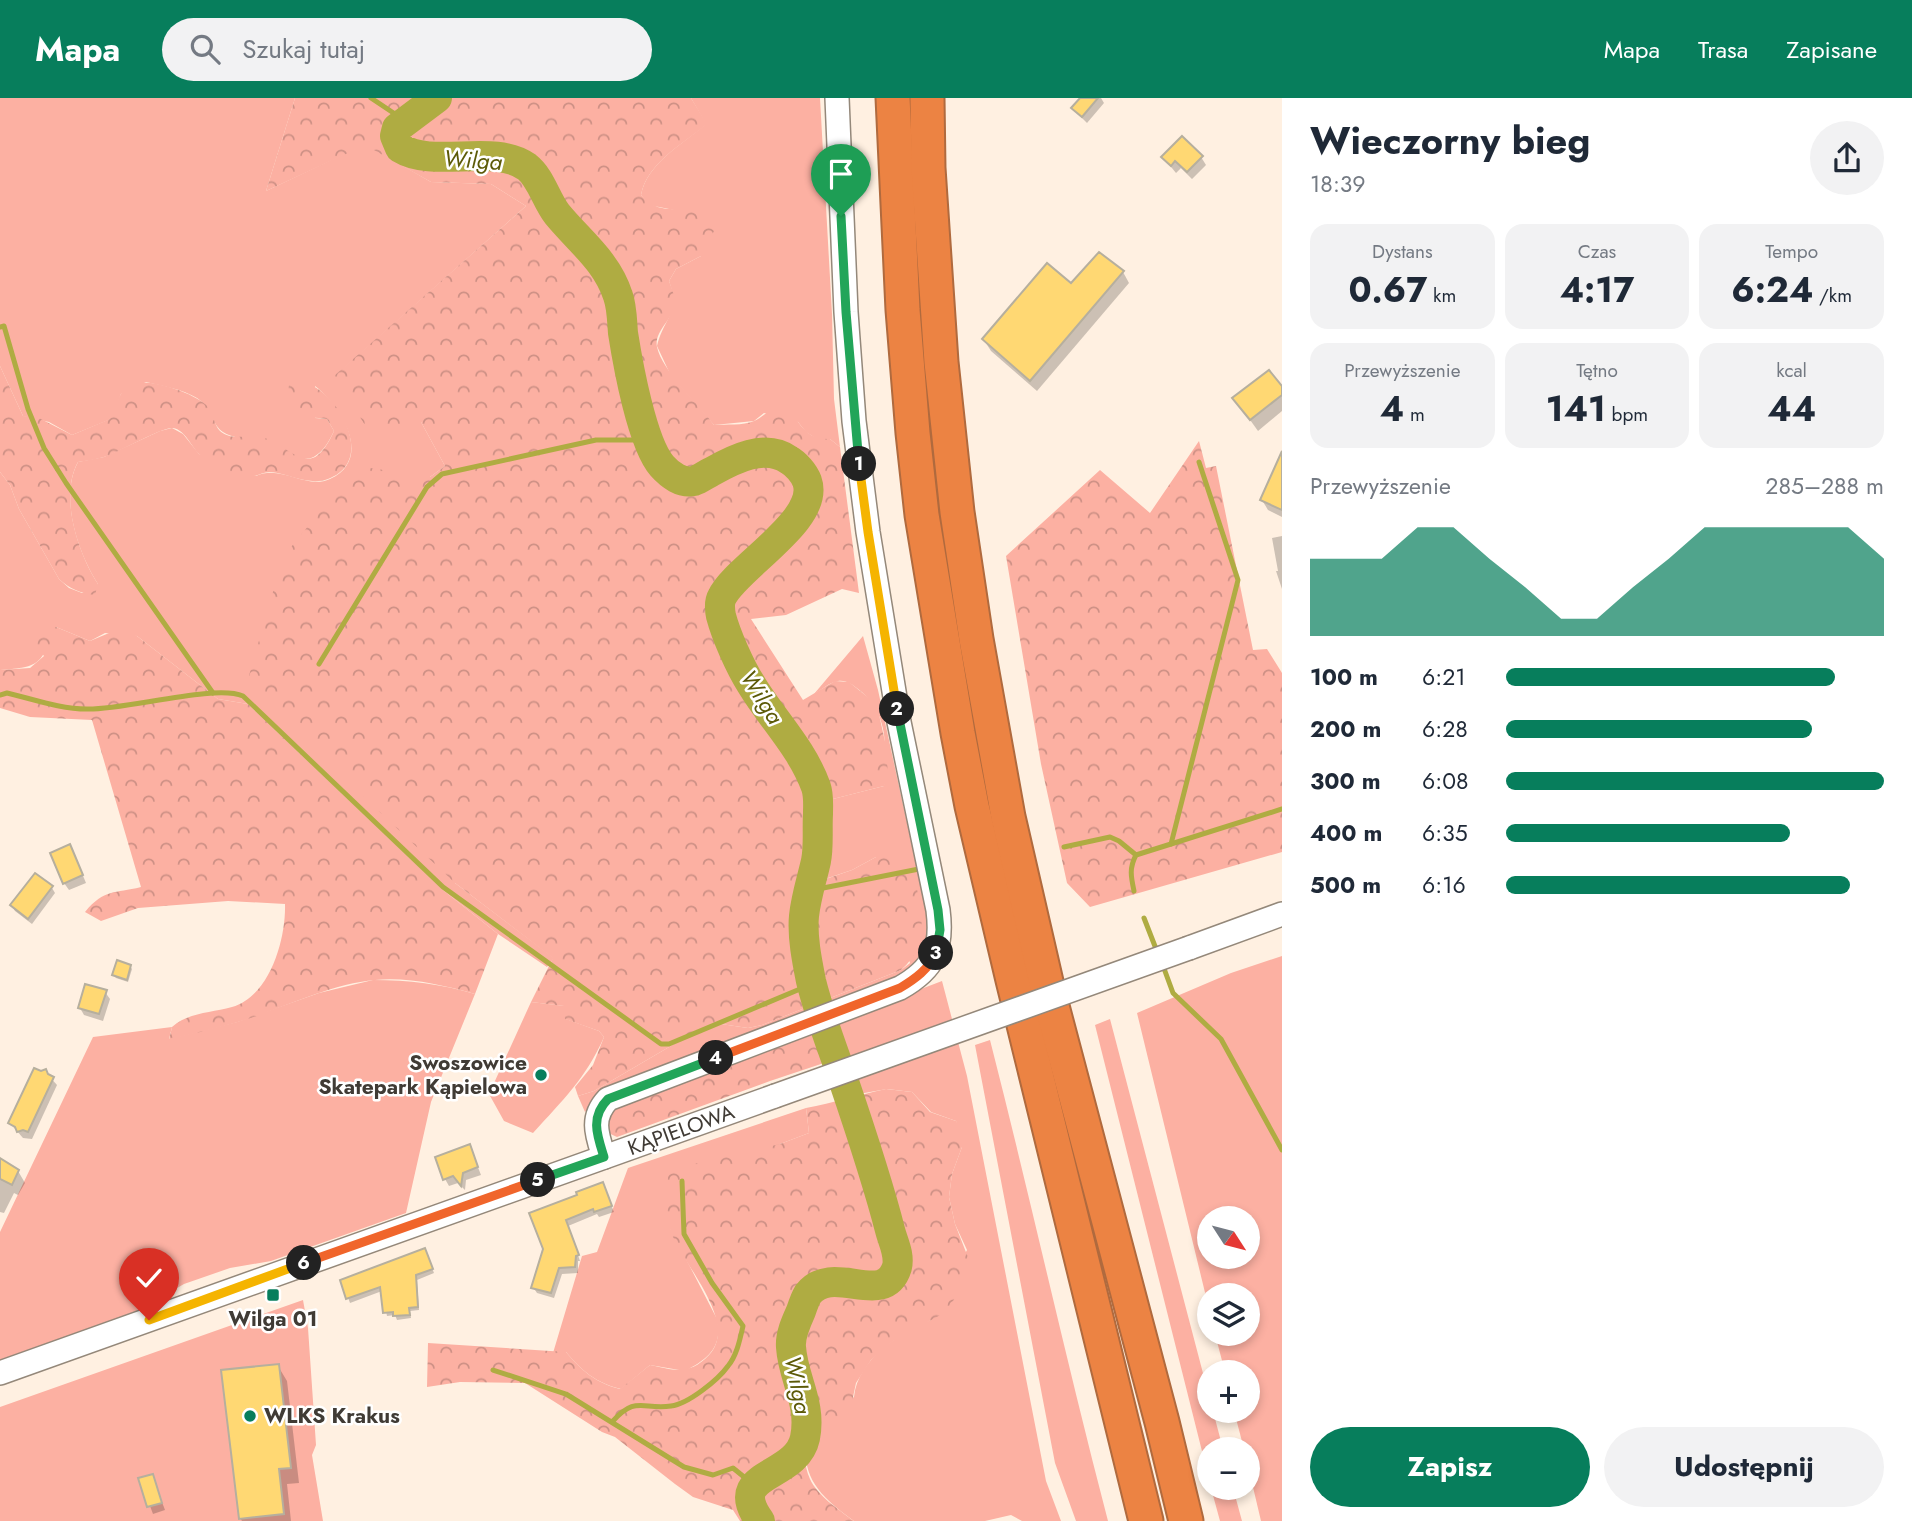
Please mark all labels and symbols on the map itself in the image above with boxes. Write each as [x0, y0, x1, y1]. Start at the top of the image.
water label: Wilga [443, 141, 504, 179]
pin [811, 144, 871, 216]
pin: 1 [842, 446, 876, 482]
water label: Wilga [732, 663, 792, 731]
pin: 2 [880, 692, 914, 726]
pin: 3 [918, 936, 954, 970]
pin: 4 [698, 1040, 734, 1076]
place label: Swoszowice Skatepark Kąpielowa [318, 1048, 527, 1102]
marker: Swoszowice Skatepark Kąpielowa [533, 1067, 549, 1083]
street label: KĄPIELOWA [624, 1097, 739, 1163]
pin: 5 [520, 1162, 556, 1198]
north arrow [1197, 1206, 1260, 1269]
pin: 6 [286, 1246, 322, 1280]
pin [119, 1248, 179, 1320]
marker: Wilga 01 [265, 1287, 281, 1303]
place label: Wilga 01 [229, 1304, 317, 1334]
water label: Wilga [776, 1353, 820, 1417]
place label: WLKS Krakus [264, 1401, 400, 1431]
marker: WLKS Krakus [242, 1408, 258, 1424]

